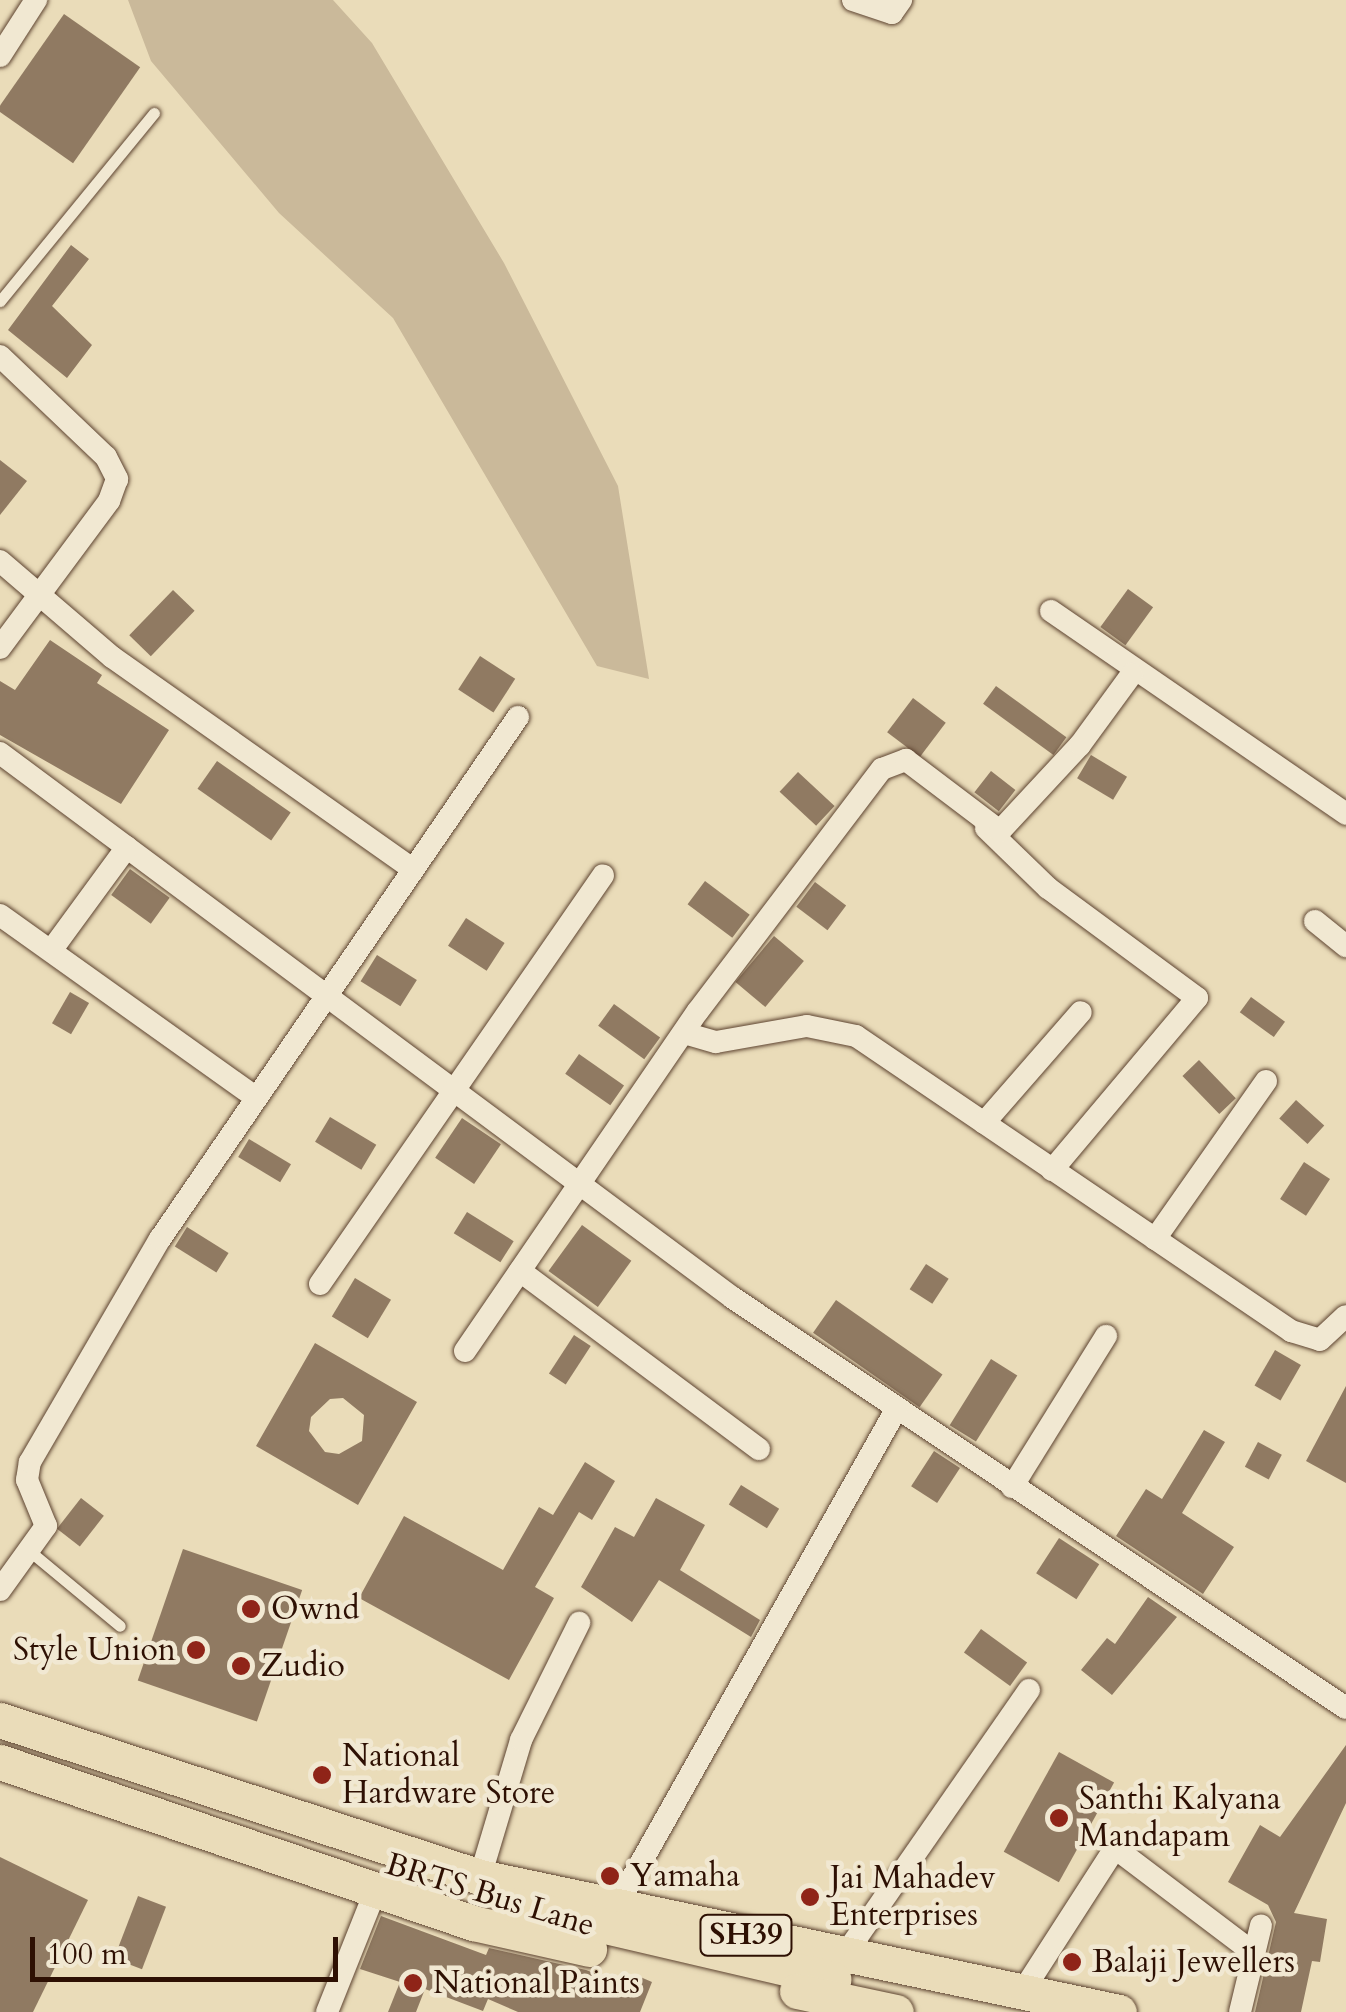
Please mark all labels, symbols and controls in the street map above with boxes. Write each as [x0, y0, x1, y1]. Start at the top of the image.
place label: Ownd [271, 1590, 360, 1628]
marker: Ownd [240, 1598, 262, 1620]
place label: Style Union [13, 1631, 176, 1669]
marker: Style Union [185, 1639, 207, 1661]
place label: Zudio [261, 1647, 345, 1685]
marker: Zudio [230, 1655, 252, 1677]
place label: National Hardware Store [342, 1738, 555, 1813]
marker: National Hardware Store [311, 1764, 333, 1786]
place label: Santhi Kalyana Mandapam [1079, 1781, 1281, 1856]
marker: Santhi Kalyana Mandapam [1048, 1807, 1070, 1829]
street label: BRTS Bus Lane [381, 1845, 599, 1945]
place label: Yamaha [630, 1857, 740, 1895]
place label: Jai Mahadev Enterprises [830, 1860, 995, 1935]
marker: Yamaha [599, 1865, 621, 1887]
marker: Jai Mahadev Enterprises [799, 1886, 821, 1908]
road number: SH39 [698, 1910, 794, 1960]
scale bar [35, 1917, 342, 1979]
text: 100 m [47, 1934, 127, 1975]
place label: Balaji Jewellers [1092, 1943, 1295, 1981]
marker: Balaji Jewellers [1061, 1951, 1083, 1973]
place label: National Paints [433, 1964, 640, 2002]
marker: National Paints [402, 1972, 424, 1994]

